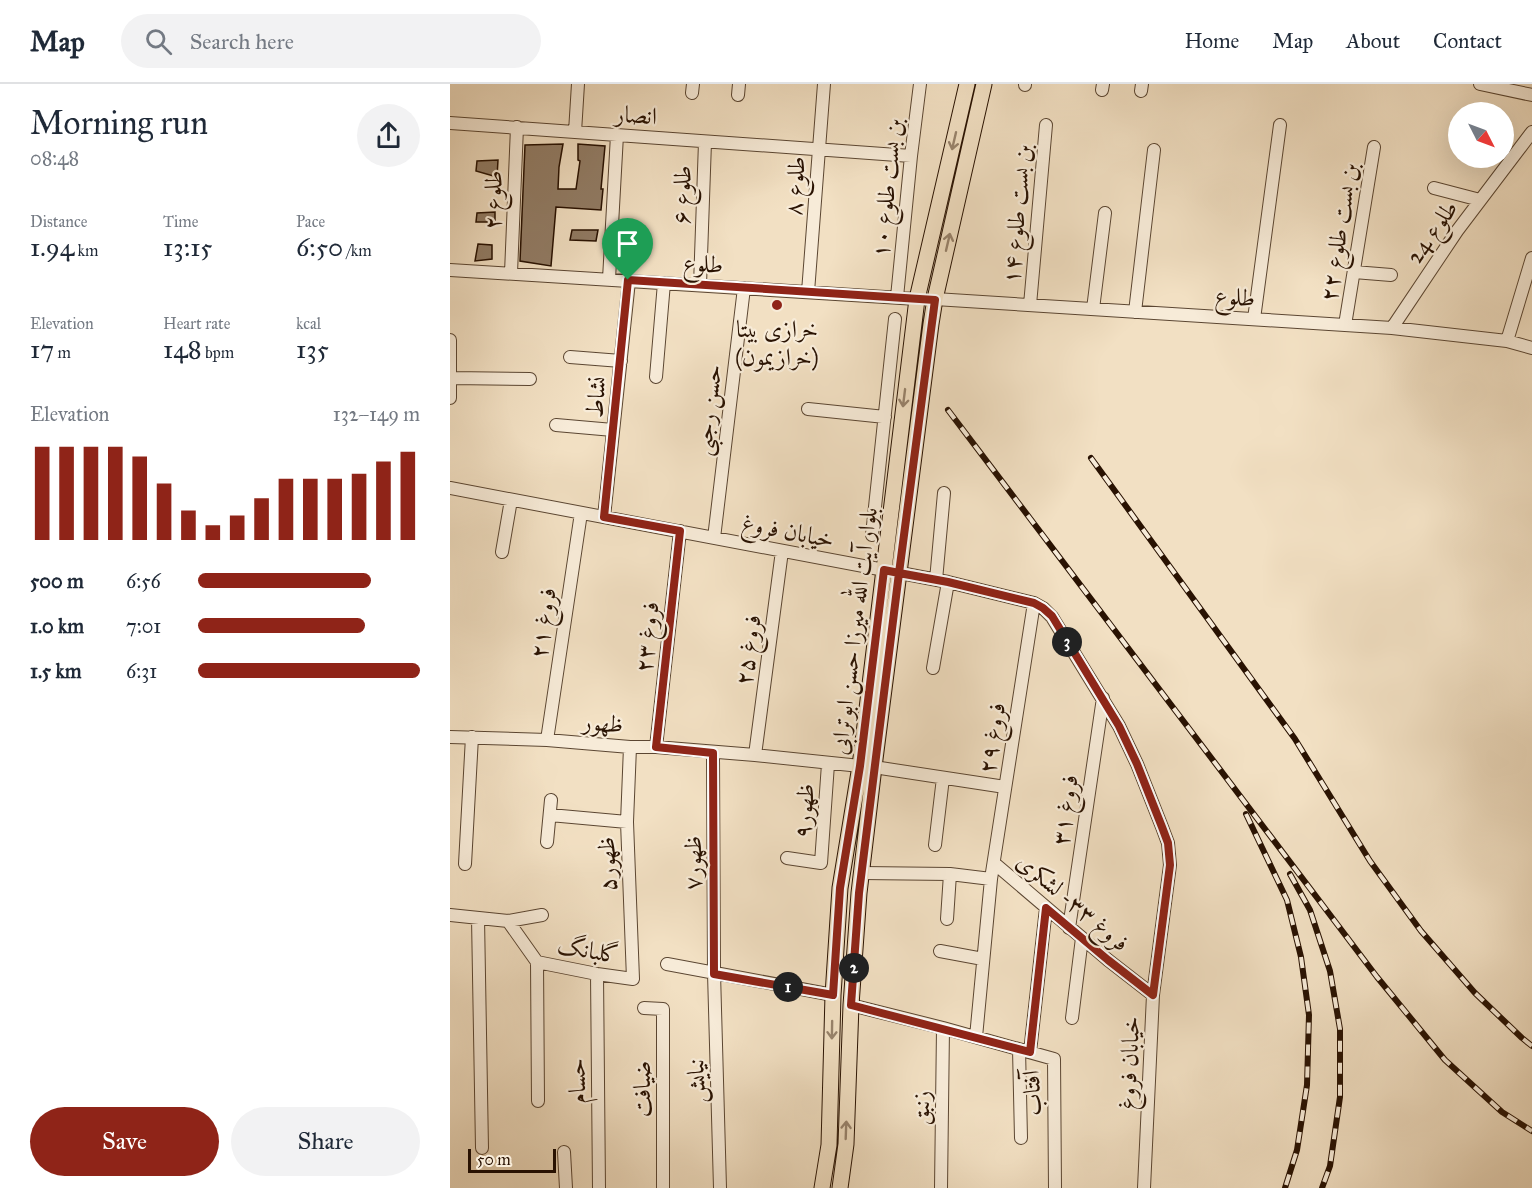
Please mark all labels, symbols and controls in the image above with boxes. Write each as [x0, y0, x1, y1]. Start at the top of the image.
search box [121, 14, 541, 68]
text: Map [30, 24, 85, 59]
icon: search [142, 25, 175, 58]
text: Search here [190, 28, 294, 55]
text: Home [1184, 28, 1239, 54]
text: Map [1272, 28, 1313, 54]
text: About [1346, 28, 1400, 54]
text: Contact [1433, 28, 1502, 54]
street label: انصار [612, 98, 658, 131]
north arrow [1448, 102, 1514, 168]
map controls [1448, 102, 1514, 168]
text: Morning run [30, 103, 208, 143]
button: share [357, 104, 420, 167]
street label: بن بست طلوع ۱۰ [865, 116, 914, 260]
one-way arrow [947, 131, 959, 150]
street label: بن بست طلوع ۱۴ [996, 142, 1043, 286]
text: 08:48 [30, 146, 79, 170]
street label: طلوع ۸ [778, 155, 817, 217]
street label: بن بست طلوع ۲۲ [1313, 160, 1370, 304]
street label: طلوع ۶ [666, 165, 703, 225]
street label: طلوع ۲ [477, 170, 514, 230]
street label: طلوع 24 [1399, 194, 1469, 272]
text: Distance [30, 212, 87, 231]
text: Time [163, 212, 198, 231]
text: Pace [296, 212, 325, 231]
pin [602, 218, 653, 280]
icon: arrive [611, 227, 644, 260]
text: 1.94 [30, 231, 74, 263]
text: 13:15 [163, 231, 212, 263]
text: 6:50 [296, 231, 343, 263]
one-way arrow [943, 233, 954, 253]
text: km [74, 241, 98, 260]
text: /km [343, 241, 372, 260]
street label: طلوع [682, 248, 724, 285]
street label: طلوع [1213, 281, 1256, 318]
marker: خرازی بیتا (خرازیمون) [770, 298, 784, 312]
text: Elevation [30, 314, 94, 333]
text: Heart rate [163, 314, 230, 333]
text: kcal [296, 314, 321, 333]
place label: خرازی بیتا (خرازیمون) [735, 314, 819, 372]
text: 17 [30, 333, 54, 365]
text: 148 [163, 333, 202, 365]
text: 135 [296, 333, 329, 365]
text: m [54, 343, 71, 362]
text: bpm [202, 343, 234, 362]
street label: حسن رجبی [688, 362, 733, 458]
street label: نشاط [579, 375, 613, 419]
one-way arrow [898, 388, 909, 408]
text: Elevation [30, 402, 109, 426]
text: 132–149 m [333, 402, 420, 426]
street label: بلوار آیت الله میرزا حسن ابوترابی [820, 505, 886, 757]
street label: خیابان فروغ [738, 507, 837, 560]
text: 500 m [30, 569, 84, 593]
text: 6:56 [126, 569, 161, 593]
street label: فروغ ۲۱ [523, 586, 568, 661]
street label: فروغ ۲۳ [628, 600, 671, 674]
street label: فروغ ۲۵ [728, 613, 773, 688]
text: 1.0 km [30, 614, 84, 638]
text: 7:01 [126, 614, 161, 638]
pin: 3 [1052, 627, 1082, 657]
text: 3 [1064, 632, 1070, 651]
text: 1.5 km [30, 659, 81, 683]
text: 6:31 [126, 659, 157, 683]
street label: فروغ ۲۹ [972, 701, 1017, 776]
street label: ظهور [579, 706, 625, 740]
street label: فروغ ۳۱ [1045, 773, 1090, 848]
street label: ظهور۹ [787, 783, 821, 839]
street label: ظهور۵ [591, 836, 623, 892]
street label: ظهور۷ [678, 836, 708, 890]
street label: فروغ ۳۳- لشکری [1007, 846, 1136, 962]
street label: گلبانگ [555, 930, 621, 970]
pin: 2 [839, 953, 869, 983]
text: 2 [850, 958, 858, 977]
pin: 1 [773, 972, 803, 1002]
text: 1 [785, 977, 791, 996]
street label: خیابان فروغ [1112, 1015, 1151, 1111]
one-way arrow [826, 1019, 838, 1039]
street label: حسام [562, 1058, 598, 1104]
street label: نيايش [680, 1058, 713, 1104]
street label: ضیافت [627, 1061, 657, 1117]
street label: آفتاب [1016, 1067, 1048, 1117]
street label: زنبق [906, 1090, 936, 1126]
button: Save [30, 1107, 219, 1176]
button: Share [231, 1107, 420, 1176]
one-way arrow [841, 1120, 852, 1140]
scale bar [468, 1146, 556, 1174]
text: 50 m [477, 1150, 511, 1169]

